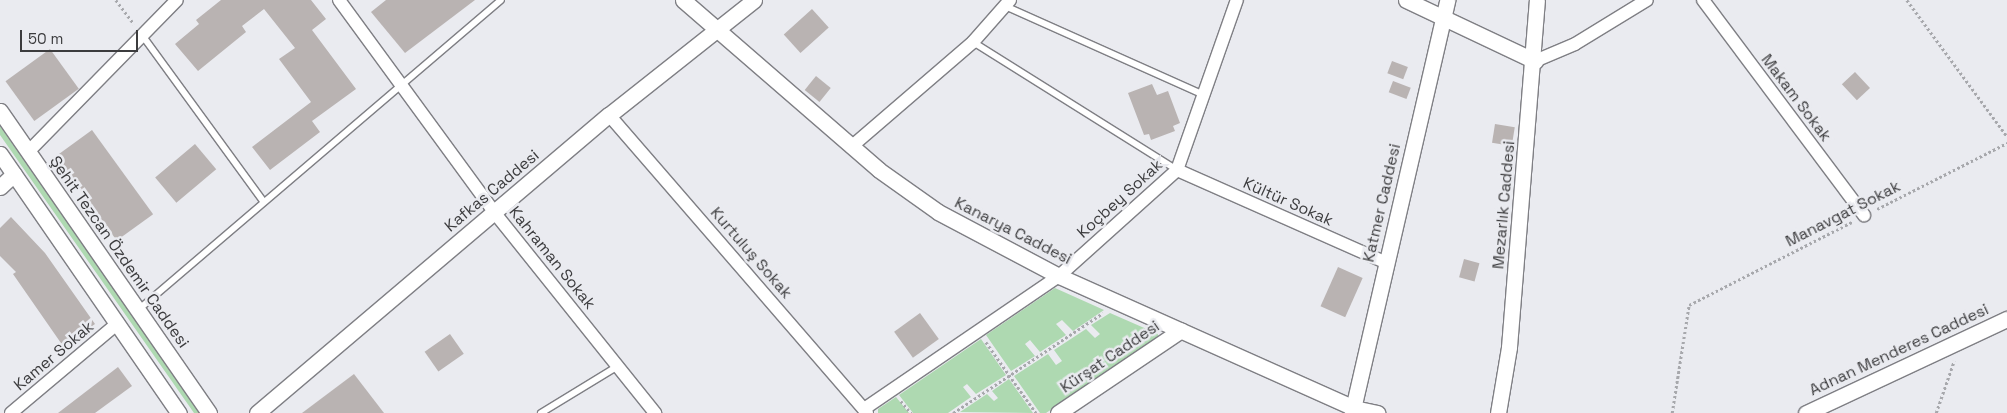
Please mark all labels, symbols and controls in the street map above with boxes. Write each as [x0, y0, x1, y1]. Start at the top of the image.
scale bar [22, 20, 140, 52]
text: 50 m [28, 29, 63, 48]
street label: Makam Sokak [1757, 51, 1835, 145]
street label: Mezarlık Caddesi [1489, 140, 1519, 270]
street label: Katmer Caddesi [1359, 142, 1405, 264]
street label: Kafkas Caddesi [441, 146, 543, 236]
street label: Şehit Tezcan Özdemir Caddesi [45, 152, 193, 352]
street label: Koçbey Sokak [1073, 156, 1167, 242]
street label: Kültür Sokak [1240, 174, 1336, 230]
street label: Manavgat Sokak [1782, 177, 1904, 251]
street label: Kanarya Caddesi [951, 193, 1075, 269]
street label: Kahraman Sokak [505, 203, 599, 313]
street label: Kurtuluş Sokak [706, 203, 796, 303]
street label: Adnan Menderes Caddesi [1806, 300, 1992, 400]
street label: Kamer Sokak [10, 317, 98, 395]
street label: Kürşat Caddesi [1057, 317, 1163, 397]

